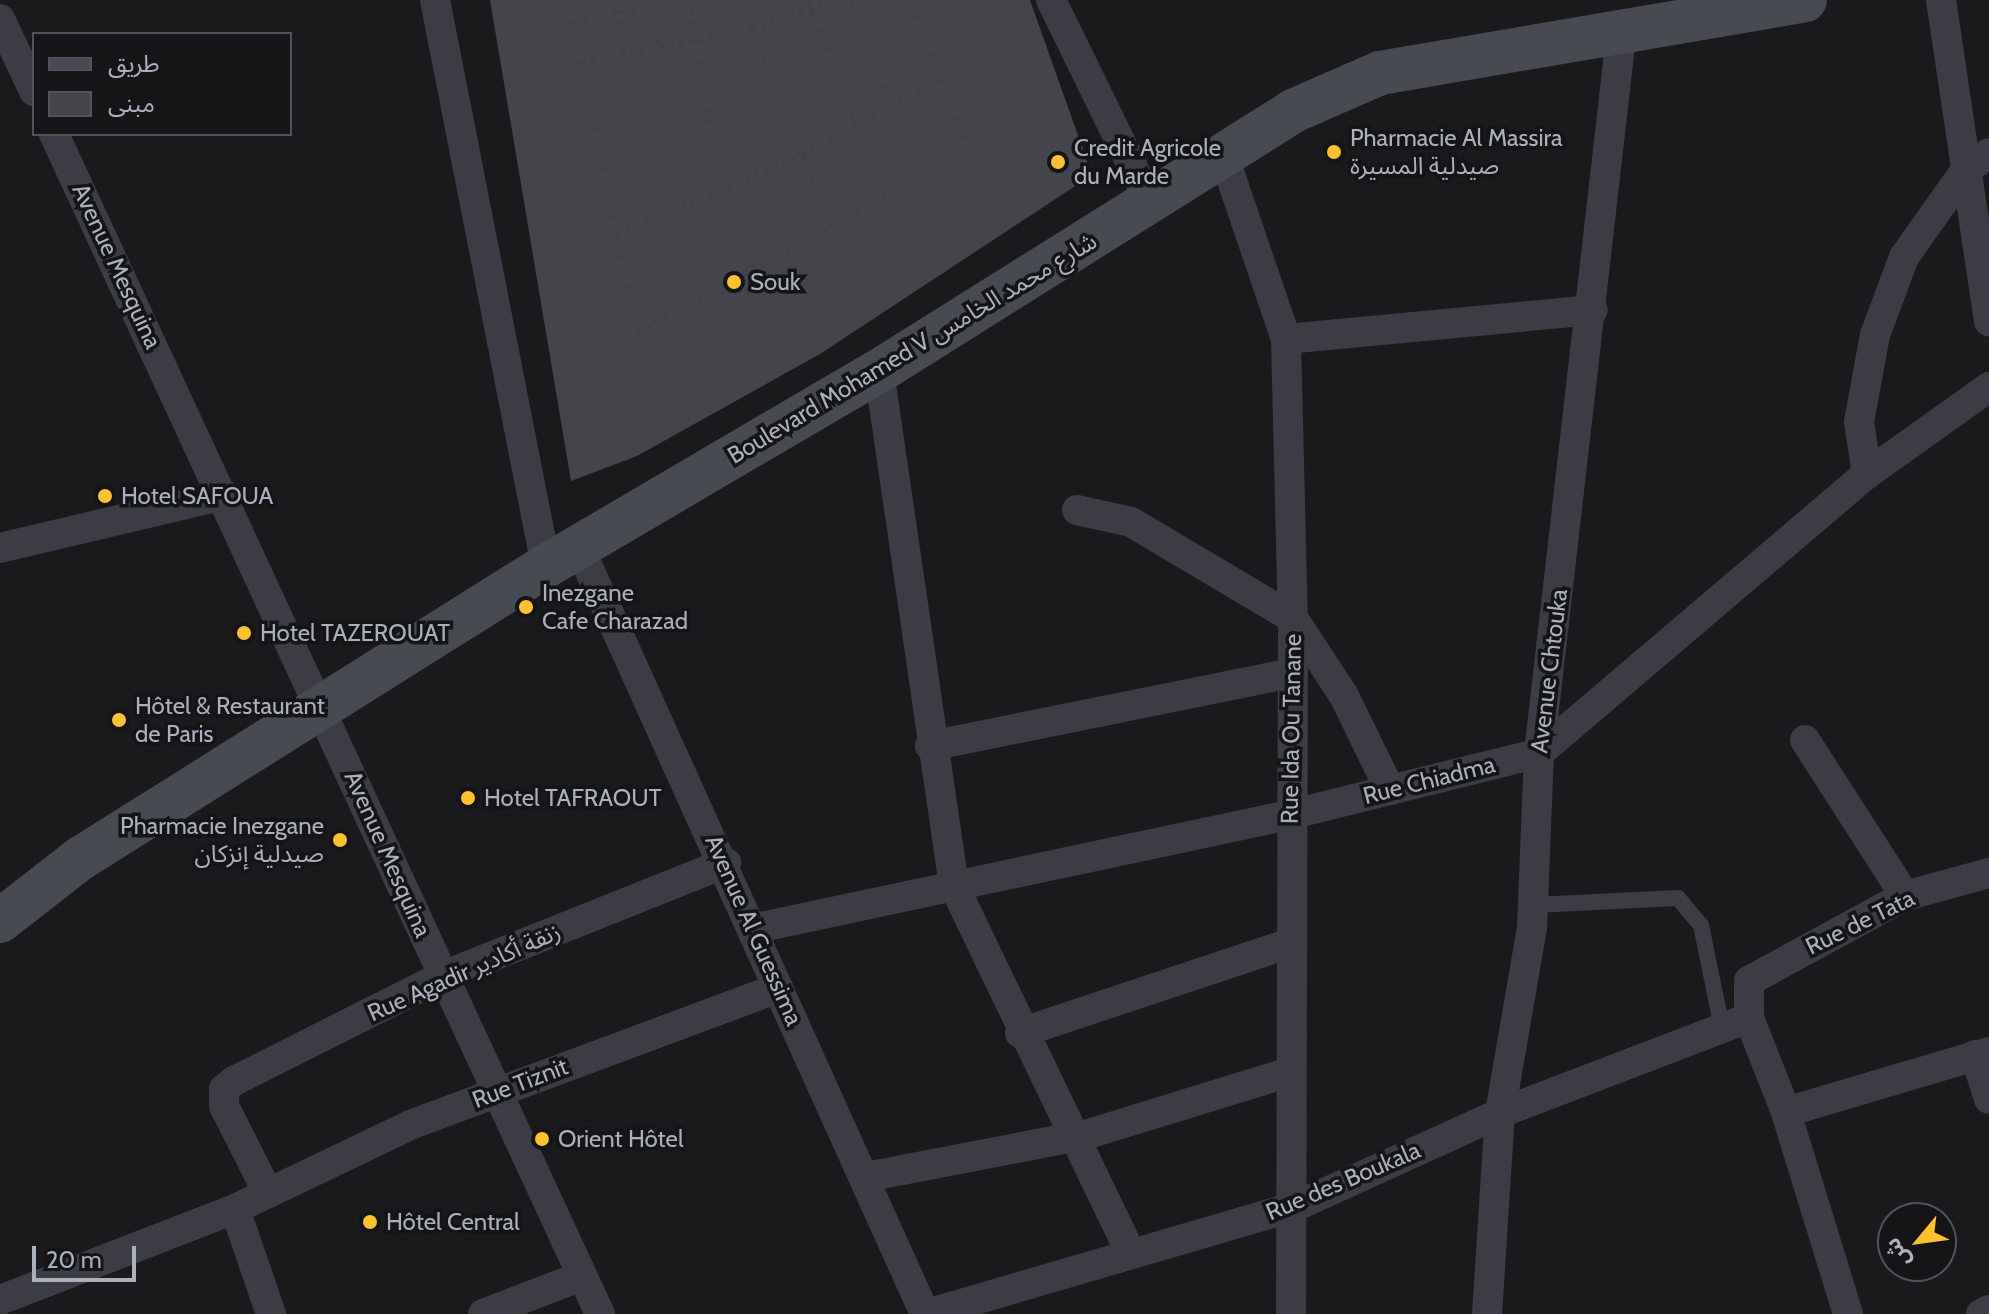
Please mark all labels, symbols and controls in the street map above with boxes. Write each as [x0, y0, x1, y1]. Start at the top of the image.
legend [32, 32, 292, 136]
text: طريق [108, 49, 160, 78]
text: مبنى [108, 89, 155, 118]
place label: Pharmacie Al Massira صيدلية المسيرة [1350, 124, 1562, 180]
place label: Credit Agricole du Marde [1074, 134, 1221, 190]
marker: Pharmacie Al Massira صيدلية المسيرة [1325, 143, 1343, 161]
marker: Credit Agricole du Marde [1049, 153, 1067, 171]
street label: Avenue Mesquina [66, 179, 168, 353]
street label: Boulevard Mohamed V شارع محمد الخامس [722, 226, 1102, 470]
place label: Souk [750, 268, 801, 296]
marker: Souk [725, 273, 743, 291]
place label: Hotel SAFOUA [121, 482, 273, 510]
marker: Hotel SAFOUA [96, 487, 114, 505]
place label: Inezgane Cafe Charazad [542, 579, 688, 635]
street label: Avenue Chtouka [1525, 587, 1573, 755]
marker: Inezgane Cafe Charazad [517, 598, 535, 616]
place label: Hotel TAZEROUAT [260, 619, 450, 647]
marker: Hotel TAZEROUAT [235, 624, 253, 642]
street label: Rue Ida Ou Tanane [1275, 634, 1307, 824]
place label: Hôtel & Restaurant de Paris [135, 692, 325, 748]
marker: Hôtel & Restaurant de Paris [110, 711, 128, 729]
street label: Rue Chiadma [1360, 750, 1498, 810]
street label: Avenue Mesquina [338, 766, 438, 942]
place label: Hotel TAFRAOUT [484, 784, 661, 812]
marker: Hotel TAFRAOUT [459, 789, 477, 807]
place label: Pharmacie Inezgane صيدلية إنزكان [120, 812, 324, 868]
street label: Avenue Al Guessima [699, 830, 809, 1030]
marker: Pharmacie Inezgane صيدلية إنزكان [331, 831, 349, 849]
street label: Rue de Tata [1801, 883, 1919, 961]
street label: Rue Agadir زنقة أكادير [363, 917, 565, 1027]
street label: Rue Tiznit [468, 1052, 572, 1114]
place label: Orient Hôtel [558, 1125, 684, 1153]
marker: Orient Hôtel [533, 1130, 551, 1148]
street label: Rue des Boukala [1262, 1136, 1424, 1226]
north arrow [1877, 1202, 1957, 1282]
place label: Hôtel Central [386, 1208, 520, 1236]
marker: Hôtel Central [361, 1213, 379, 1231]
scale bar [36, 1230, 140, 1280]
text: ش [1878, 1233, 1916, 1273]
text: 20 m [46, 1245, 102, 1274]

